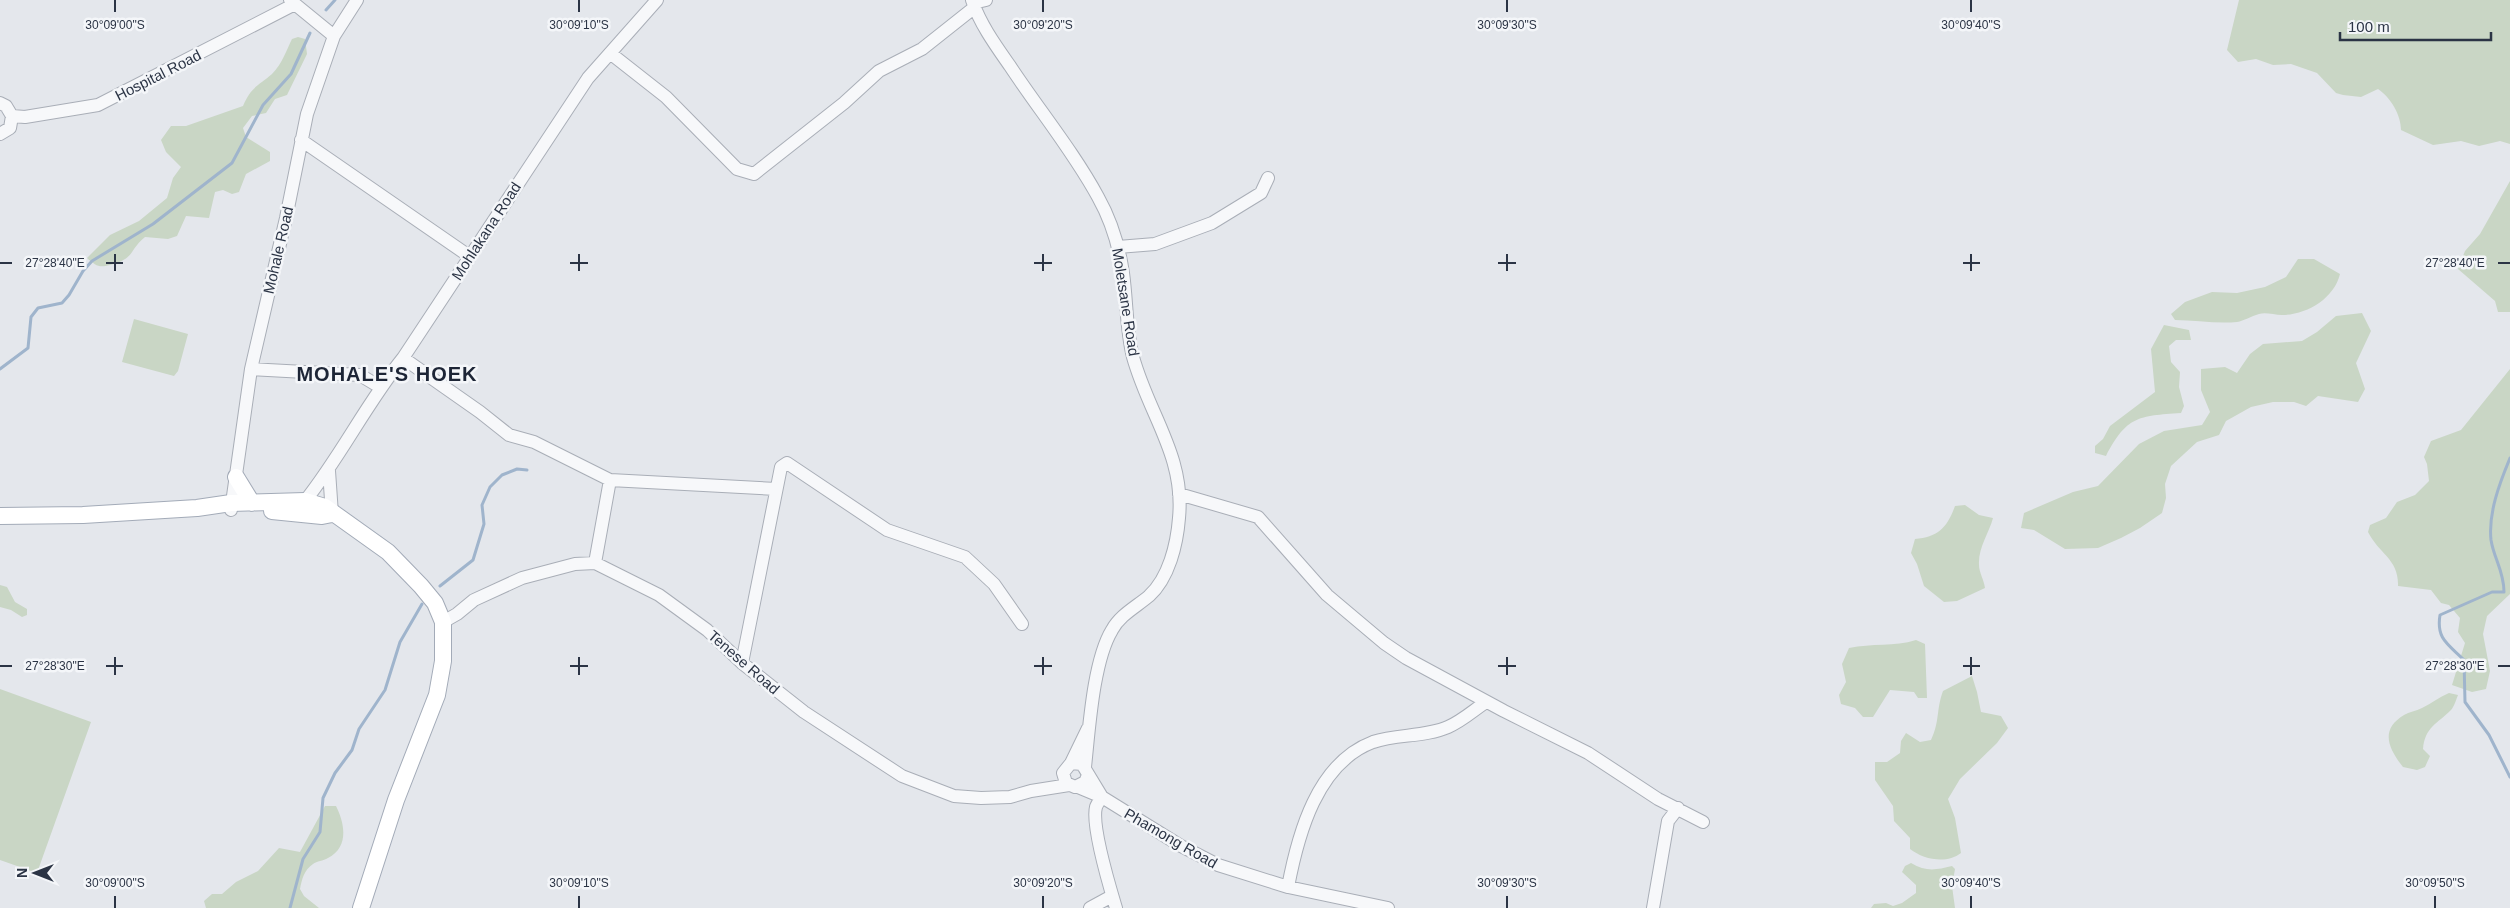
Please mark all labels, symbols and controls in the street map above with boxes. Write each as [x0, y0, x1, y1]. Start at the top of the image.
scale bar [2340, 10, 2491, 42]
text: 30°09'00"S [85, 18, 145, 32]
text: 30°09'10"S [549, 18, 609, 32]
text: 30°09'20"S [1013, 18, 1073, 32]
text: 30°09'30"S [1477, 18, 1537, 32]
text: 30°09'40"S [1941, 18, 2001, 32]
text: 100 m [2348, 18, 2390, 35]
street label: Hospital Road [112, 46, 204, 104]
street label: Mohlakana Road [448, 179, 524, 283]
street label: Mohale Road [260, 205, 296, 295]
street label: Moletsane Road [1109, 247, 1143, 357]
text: 27°28'40"E [25, 256, 85, 270]
text: 27°28'40"E [2425, 256, 2485, 270]
district label: MOHALE'S HOEK [296, 363, 478, 385]
street label: Tenese Road [705, 627, 783, 697]
text: 27°28'30"E [25, 659, 85, 673]
text: 27°28'30"E [2425, 659, 2485, 673]
street label: Phamong Road [1122, 805, 1220, 871]
north arrow [10, 848, 60, 898]
text: N [14, 868, 30, 878]
text: 30°09'00"S [85, 876, 145, 890]
text: 30°09'10"S [549, 876, 609, 890]
text: 30°09'20"S [1013, 876, 1073, 890]
text: 30°09'30"S [1477, 876, 1537, 890]
text: 30°09'40"S [1941, 876, 2001, 890]
text: 30°09'50"S [2405, 876, 2465, 890]

